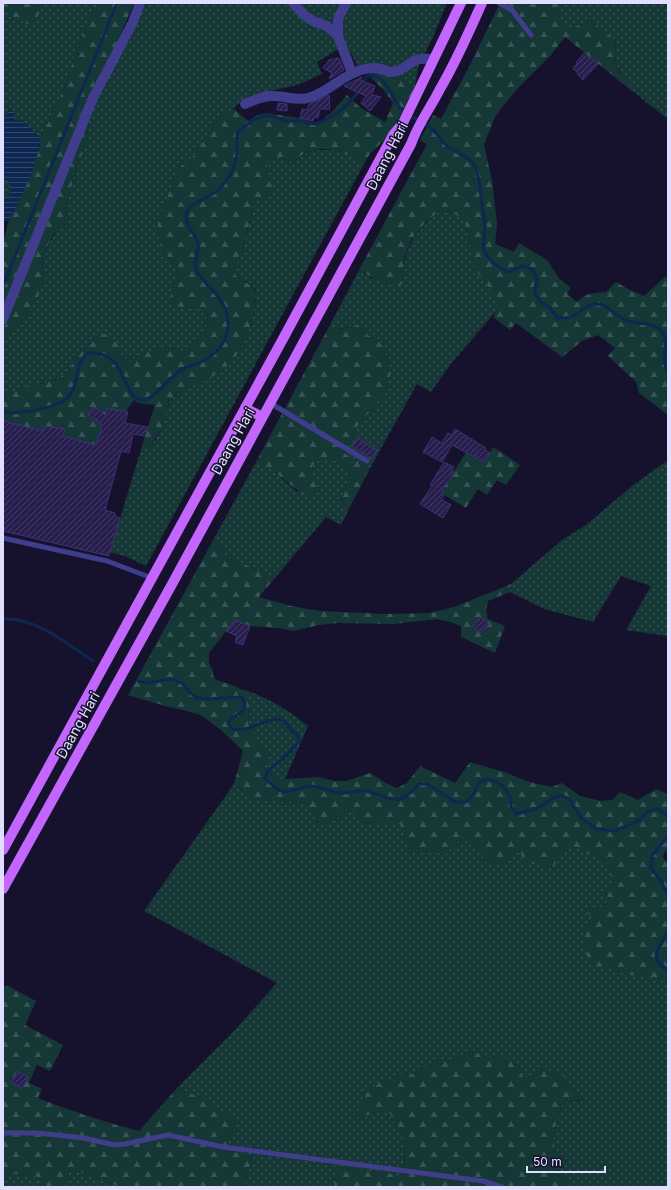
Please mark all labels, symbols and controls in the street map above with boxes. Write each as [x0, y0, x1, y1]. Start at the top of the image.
street label: Daang Hari [362, 119, 411, 193]
street label: Daang Hari [207, 404, 258, 477]
street label: Daang Hari [52, 688, 103, 761]
scale bar [527, 1148, 605, 1174]
text: 50 m [533, 1154, 562, 1169]

